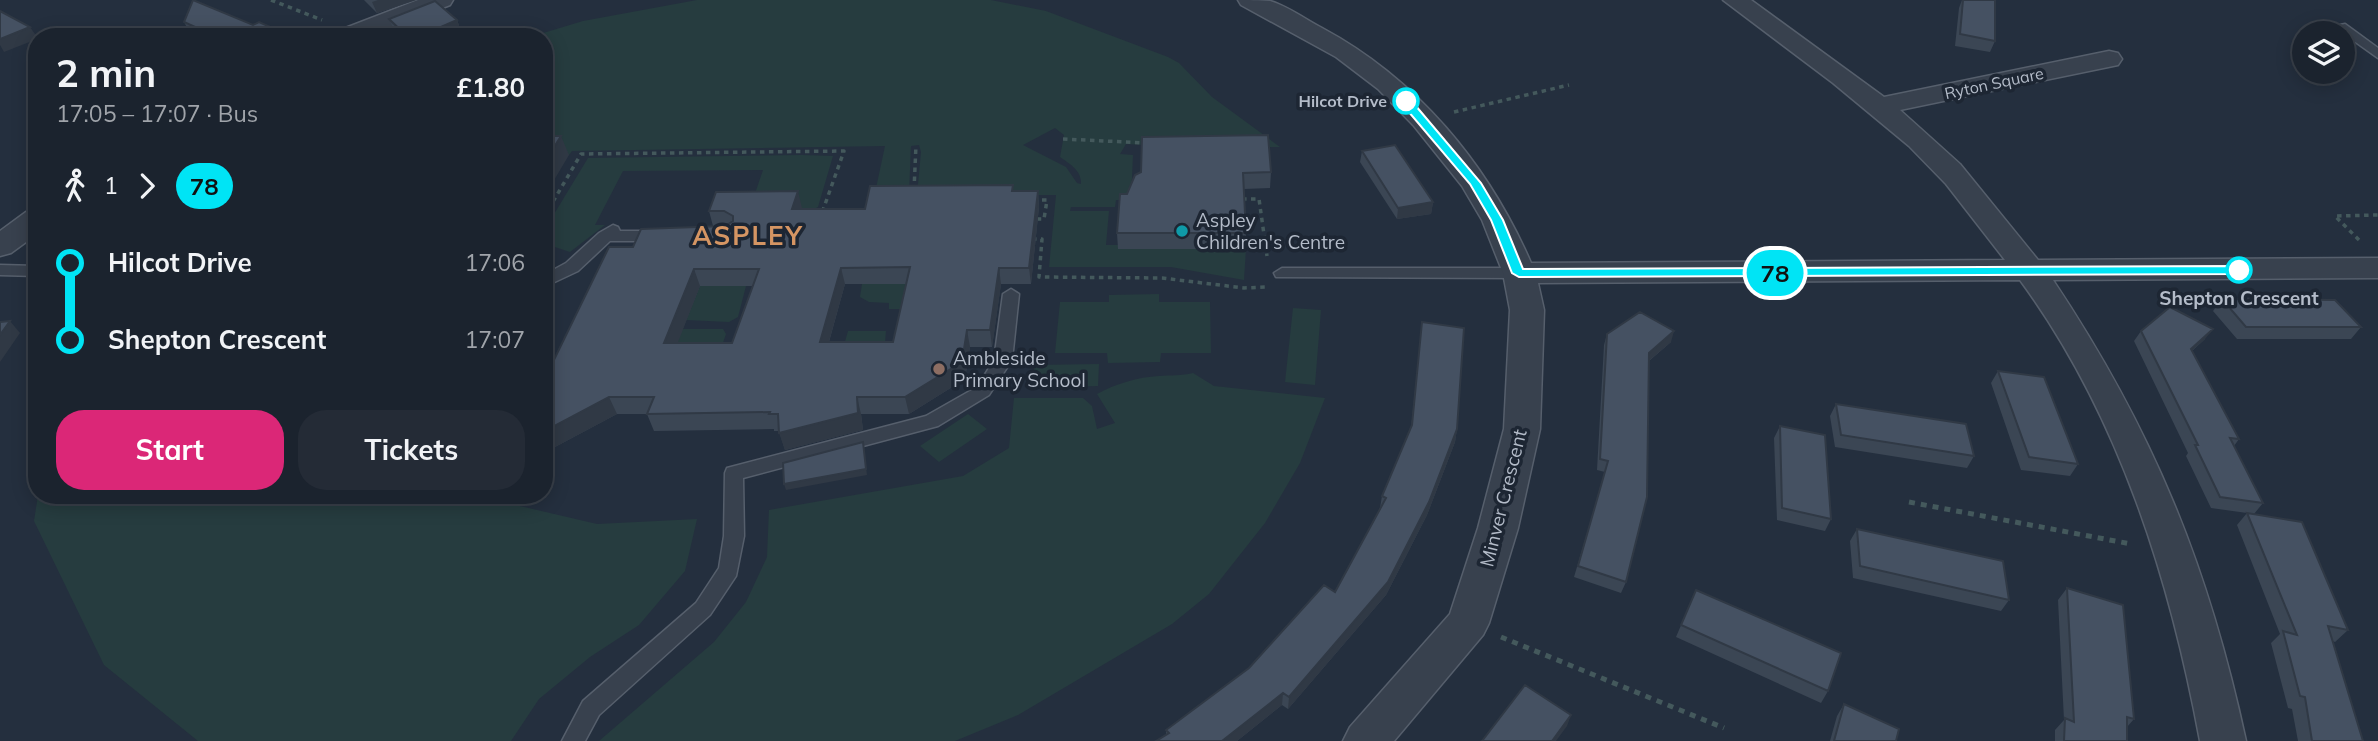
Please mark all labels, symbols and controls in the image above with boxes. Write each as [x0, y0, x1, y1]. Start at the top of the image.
map controls [2292, 21, 2355, 84]
button: layers [2292, 21, 2355, 84]
text: 2 min [56, 49, 156, 97]
street label: Ryton Square [1943, 63, 2045, 103]
text: £1.80 [456, 71, 525, 104]
marker: Hilcot Drive [1393, 88, 1419, 114]
place label: Hilcot Drive [1299, 91, 1387, 111]
text: 17:05 – 17:07 · Bus [56, 99, 258, 128]
icon: walk [56, 167, 94, 205]
icon: forward [128, 167, 166, 205]
text: 1 [104, 171, 118, 200]
text: 78 [190, 171, 219, 201]
place label: Aspley Children's Centre [1196, 208, 1345, 254]
district label: ASPLEY [692, 219, 804, 252]
marker: Aspley Children's Centre [1174, 223, 1190, 239]
text: Hilcot Drive [108, 246, 252, 279]
text: 17:06 [465, 248, 525, 277]
line badge: 78 [1744, 250, 1806, 296]
marker: Shepton Crescent [2226, 257, 2252, 283]
text: 78 [1761, 258, 1789, 288]
place label: Shepton Crescent [2159, 286, 2319, 310]
text: Shepton Crescent [108, 323, 326, 356]
text: 17:07 [465, 325, 525, 354]
place label: Ambleside Primary School [953, 346, 1086, 392]
marker: Ambleside Primary School [931, 361, 947, 377]
button: Start [56, 410, 284, 490]
button: Tickets [298, 410, 525, 490]
street label: Minver Crescent [1474, 426, 1532, 569]

